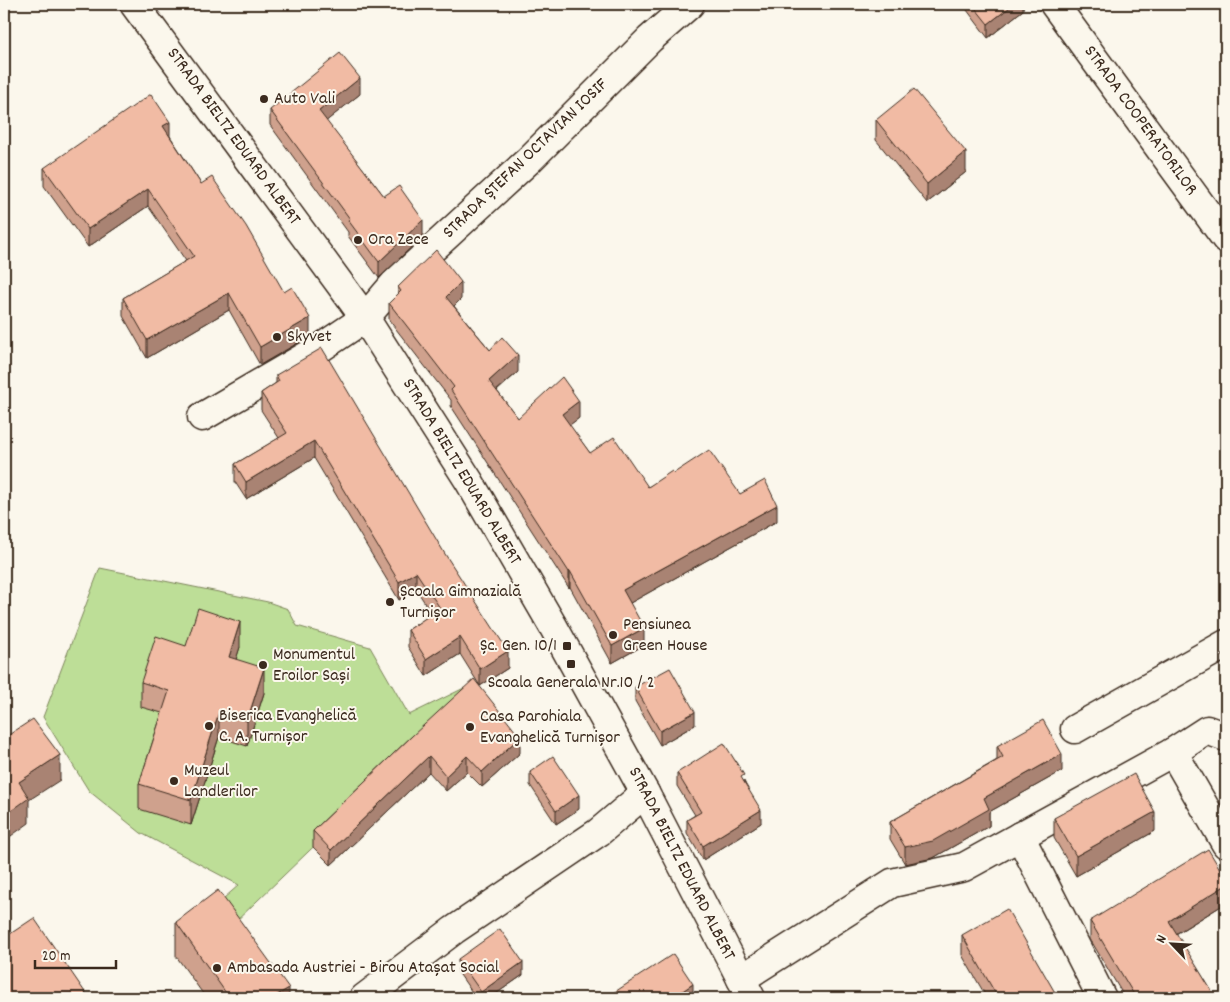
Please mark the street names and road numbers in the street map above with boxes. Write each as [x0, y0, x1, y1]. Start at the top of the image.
street label: STRADA COOPERATORILOR [1077, 41, 1203, 201]
street label: STRADA BIELTZ EDUARD ALBERT [160, 43, 306, 231]
street label: STRADA ȘTEFAN OCTAVIAN IOSIF [438, 73, 614, 245]
street label: STRADA BIELTZ EDUARD ALBERT [395, 374, 527, 570]
street label: STRADA BIELTZ EDUARD ALBERT [621, 763, 741, 965]

